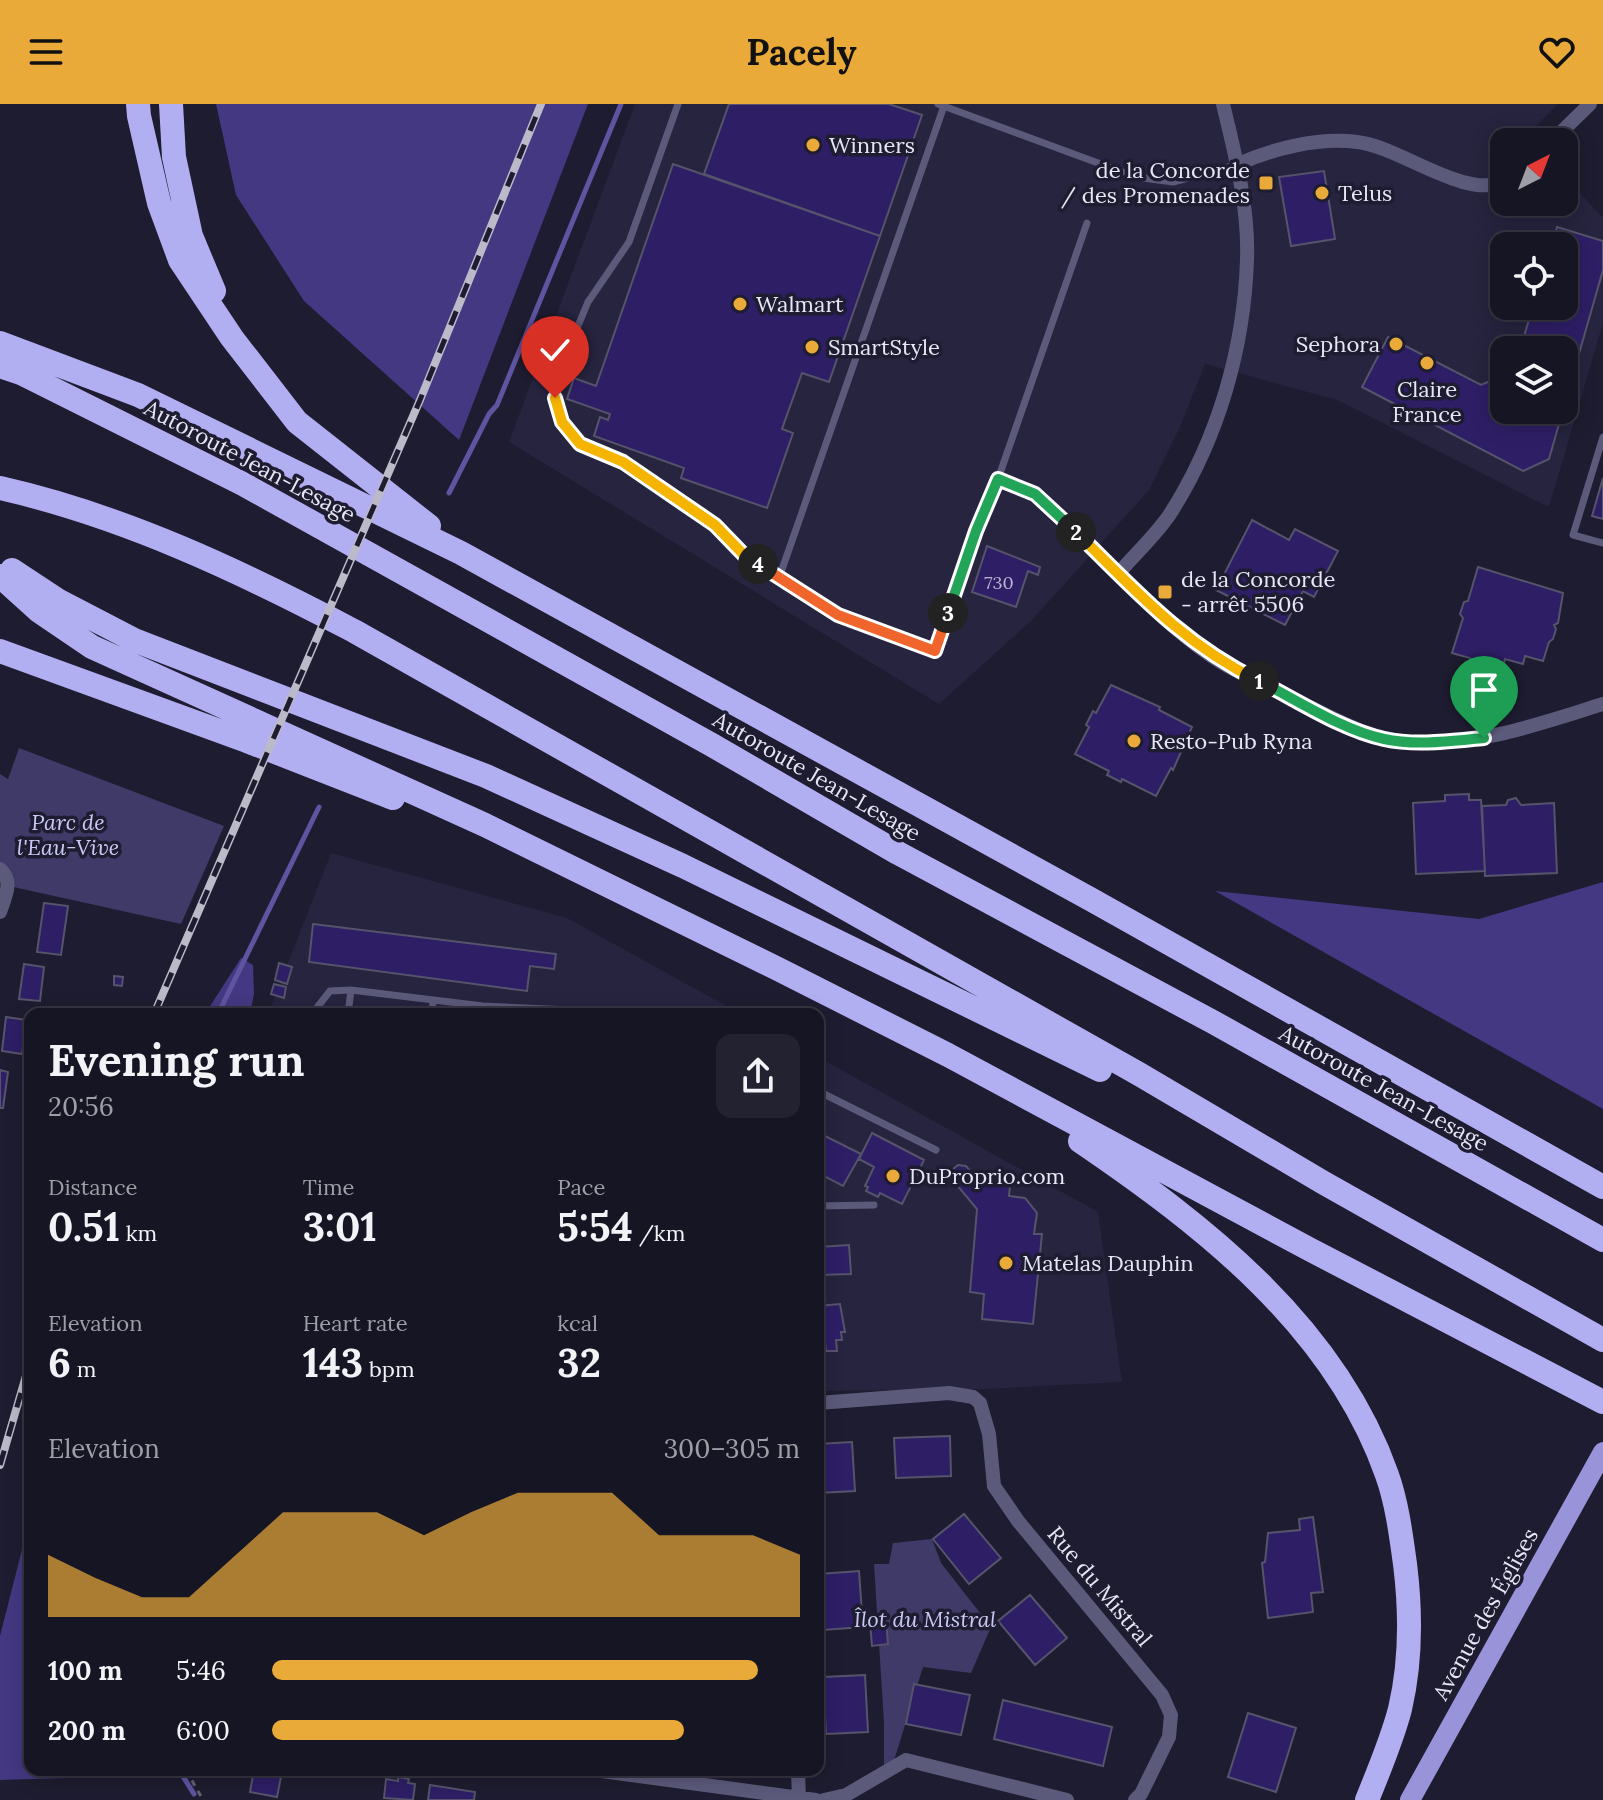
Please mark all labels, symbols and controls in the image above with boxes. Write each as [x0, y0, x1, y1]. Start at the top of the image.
text: Pacely [746, 29, 857, 75]
icon: menu [24, 30, 68, 74]
icon: heart [1535, 30, 1579, 74]
north arrow [1490, 128, 1578, 216]
map controls [1490, 128, 1578, 424]
place label: Winners [829, 131, 915, 159]
marker: Winners [804, 136, 822, 154]
place label: de la Concorde / des Promenades [1061, 156, 1250, 209]
marker: de la Concorde / des Promenades [1257, 174, 1275, 192]
place label: Telus [1338, 179, 1392, 207]
marker: Telus [1313, 184, 1331, 202]
button: locate [1490, 232, 1578, 320]
place label: Walmart [756, 290, 844, 318]
marker: Walmart [731, 295, 749, 313]
pin [521, 316, 589, 398]
icon: check [533, 328, 577, 372]
place label: Sephora [1296, 330, 1380, 358]
place label: SmartStyle [828, 333, 940, 361]
marker: Sephora [1387, 335, 1405, 353]
button: layers [1490, 336, 1578, 424]
marker: SmartStyle [803, 338, 821, 356]
marker: Claire France [1418, 354, 1436, 372]
place label: Claire France [1392, 375, 1462, 428]
street label: Autoroute Jean-Lesage [139, 393, 360, 529]
pin: 2 [1056, 512, 1096, 552]
text: 2 [1070, 518, 1082, 546]
pin: 4 [738, 544, 778, 584]
text: 4 [752, 550, 764, 578]
place label: de la Concorde - arrêt 5506 [1181, 565, 1336, 618]
house number: 730 [984, 571, 1014, 594]
marker: de la Concorde - arrêt 5506 [1156, 583, 1174, 601]
pin: 3 [928, 593, 968, 633]
text: 3 [942, 599, 954, 627]
pin [1450, 656, 1518, 738]
pin: 1 [1239, 661, 1279, 701]
text: 1 [1255, 667, 1263, 695]
icon: arrive [1462, 668, 1506, 712]
street label: Autoroute Jean-Lesage [707, 705, 926, 847]
place label: Resto-Pub Ryna [1150, 727, 1313, 755]
marker: Resto-Pub Ryna [1125, 732, 1143, 750]
park label: Parc de l'Eau-Vive [17, 808, 119, 861]
street label: Autoroute Jean-Lesage [1274, 1018, 1494, 1157]
text: Evening run [48, 1032, 305, 1088]
button: share [716, 1034, 800, 1118]
text: 20:56 [48, 1090, 114, 1123]
place label: DuProprio.com [909, 1162, 1065, 1190]
marker: DuProprio.com [884, 1167, 902, 1185]
text: Distance [48, 1173, 138, 1201]
text: Time [303, 1173, 355, 1201]
text: Pace [557, 1173, 605, 1201]
text: 0.51 [48, 1201, 120, 1252]
text: 3:01 [303, 1201, 377, 1252]
text: 5:54 [557, 1201, 633, 1252]
text: km [120, 1219, 157, 1247]
text: /km [633, 1219, 685, 1247]
place label: Matelas Dauphin [1022, 1249, 1194, 1277]
marker: Matelas Dauphin [997, 1254, 1015, 1272]
text: Elevation [48, 1309, 143, 1337]
text: Heart rate [303, 1309, 408, 1337]
text: kcal [557, 1309, 598, 1337]
text: 6 [48, 1337, 71, 1388]
text: 143 [303, 1337, 363, 1388]
text: 32 [557, 1337, 601, 1388]
text: m [71, 1355, 96, 1383]
text: bpm [363, 1355, 415, 1383]
text: Elevation [48, 1432, 160, 1465]
text: 300–305 m [664, 1432, 800, 1465]
street label: Rue du Mistral [1042, 1520, 1158, 1652]
street label: Avenue des Églises [1426, 1523, 1544, 1706]
park label: Îlot du Mistral [854, 1605, 996, 1633]
text: 100 m [48, 1654, 122, 1687]
text: 5:46 [176, 1654, 226, 1687]
text: 200 m [48, 1714, 126, 1747]
text: 6:00 [176, 1714, 230, 1747]

